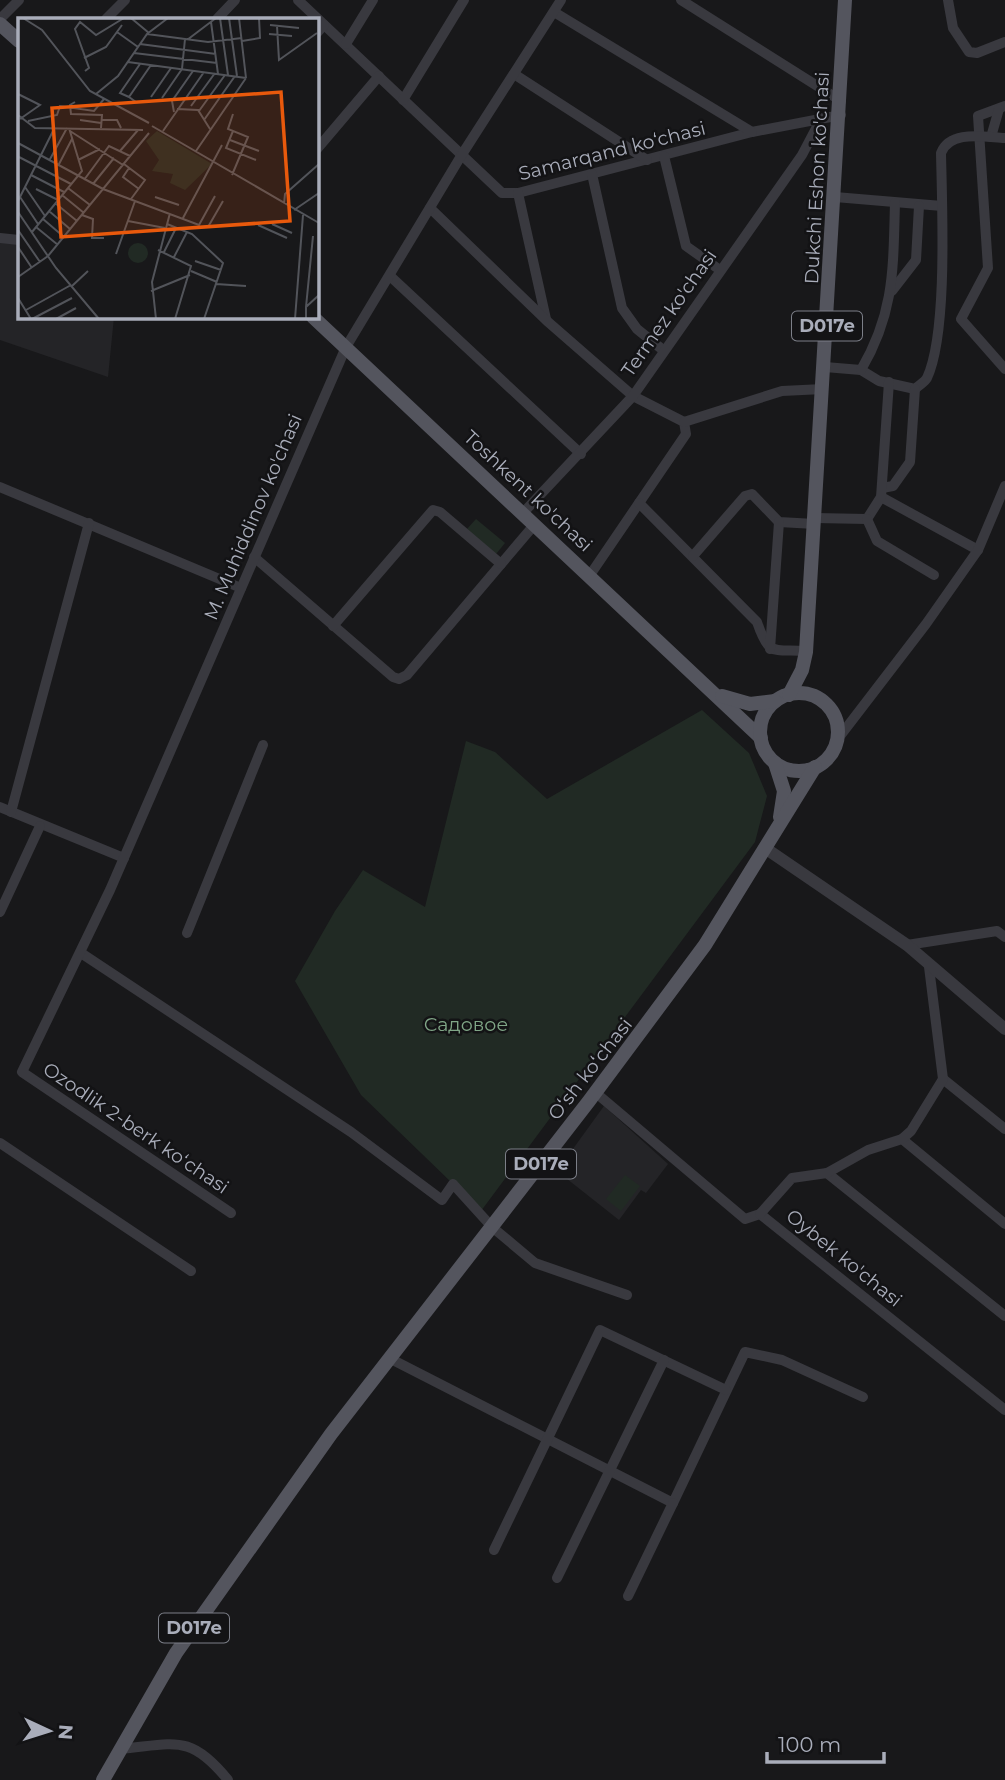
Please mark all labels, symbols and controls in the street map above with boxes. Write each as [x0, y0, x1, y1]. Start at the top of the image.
inset map [18, 18, 318, 318]
street label: Dukchi Eshon ko'chasi [800, 71, 834, 285]
street label: Samarqand ko‘chasi [516, 117, 708, 185]
street label: Termez ko'chasi [617, 245, 721, 381]
road number: D017e [792, 312, 862, 340]
street label: M. Muhiddinov ko'chasi [199, 410, 307, 624]
street label: Toshkent ko'chasi [459, 426, 597, 556]
park label: Садовое [424, 1013, 508, 1036]
street label: Oʻsh koʻchasi [543, 1013, 637, 1125]
street label: Ozodlik 2-berk koʻchasi [39, 1057, 233, 1199]
road number: D017e [506, 1149, 576, 1178]
street label: Oybek ko'chasi [782, 1204, 906, 1312]
road number: D017e [159, 1614, 229, 1643]
north arrow [14, 1696, 84, 1766]
scale bar [767, 1720, 884, 1764]
text: N [53, 1724, 77, 1741]
text: 100 m [778, 1732, 841, 1757]

